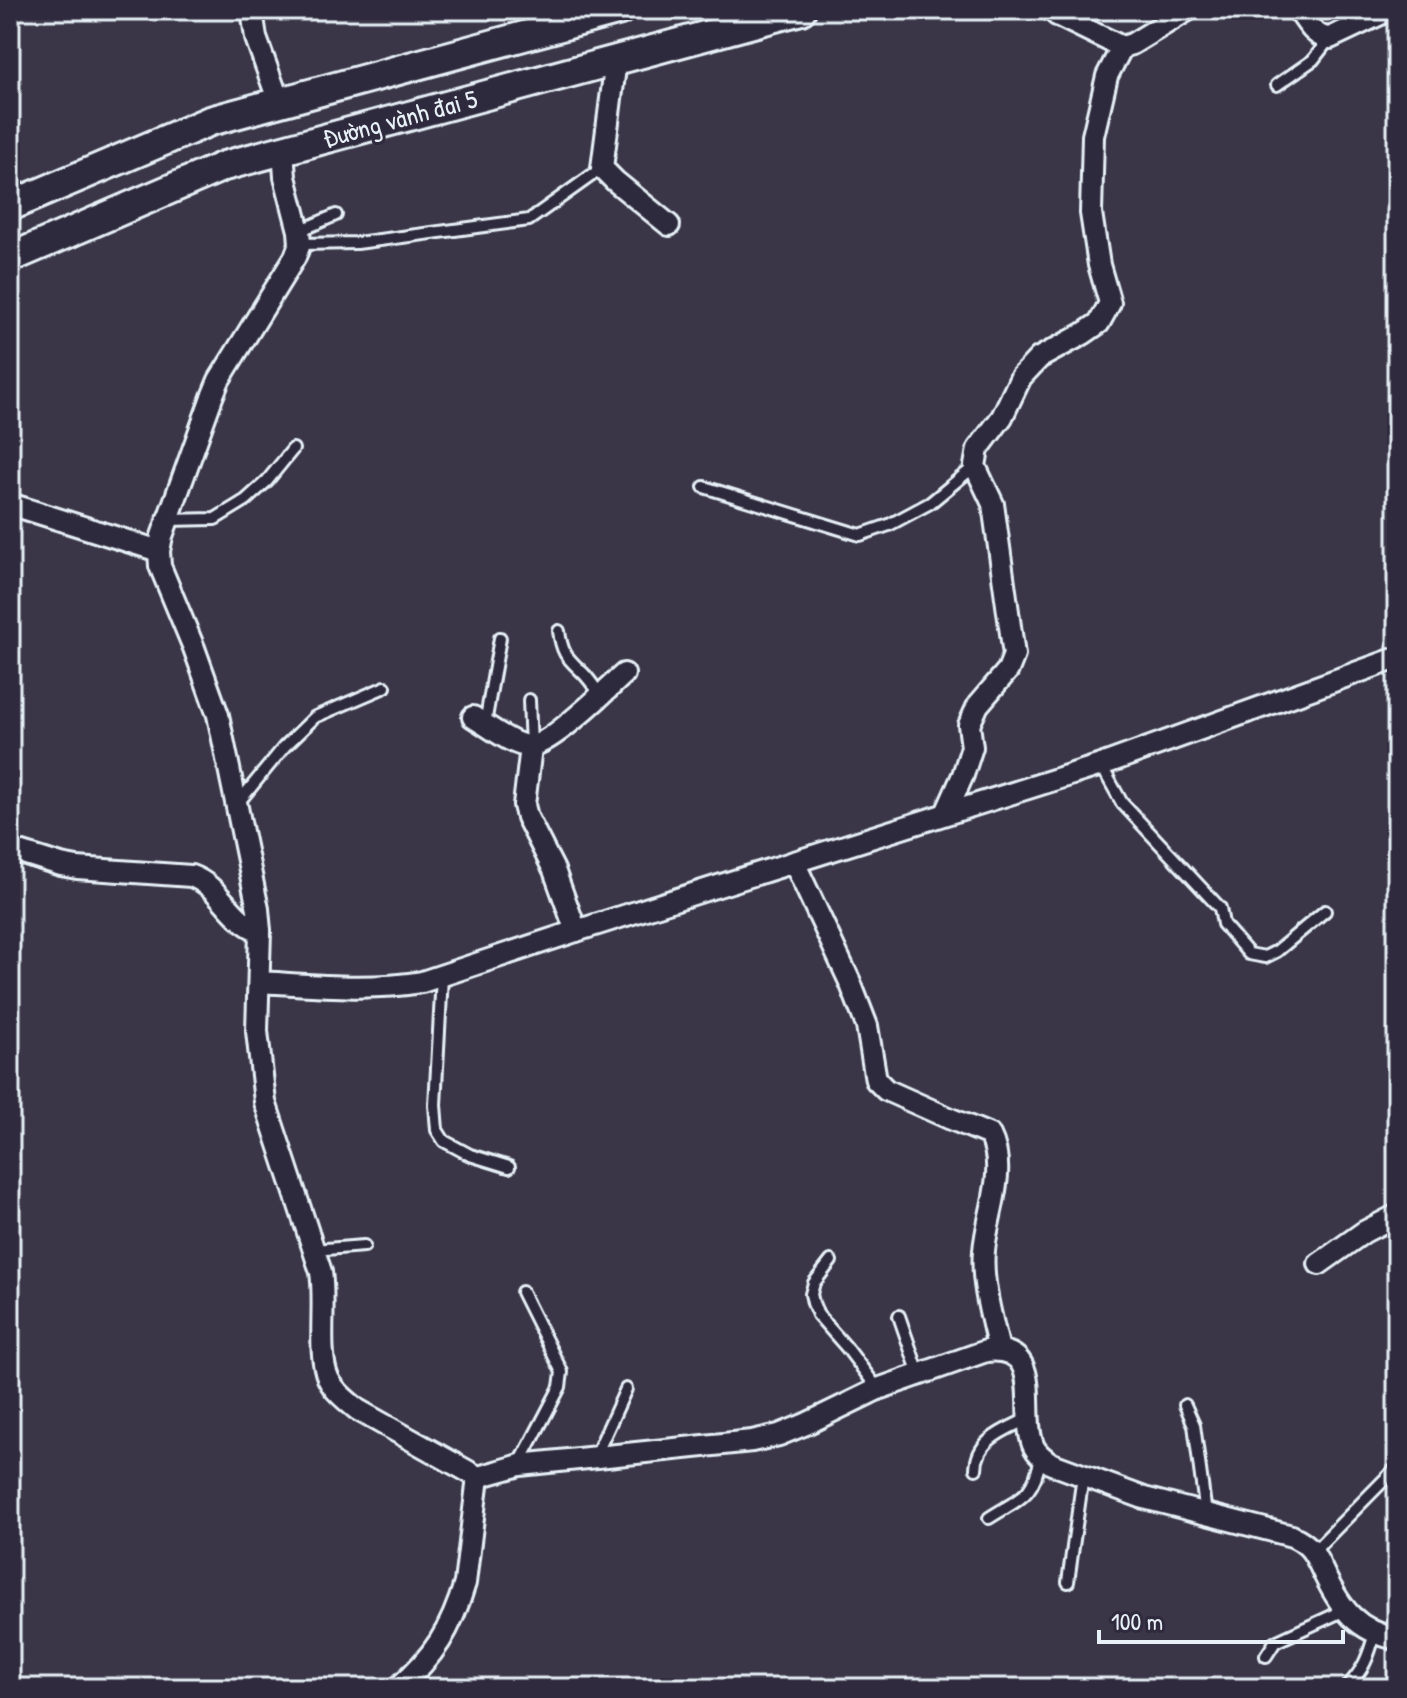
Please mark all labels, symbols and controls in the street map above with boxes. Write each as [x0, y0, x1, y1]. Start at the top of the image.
street label: Đường vành đai 5 [319, 81, 481, 155]
scale bar [1099, 1594, 1343, 1644]
text: 100 m [1111, 1605, 1163, 1637]

